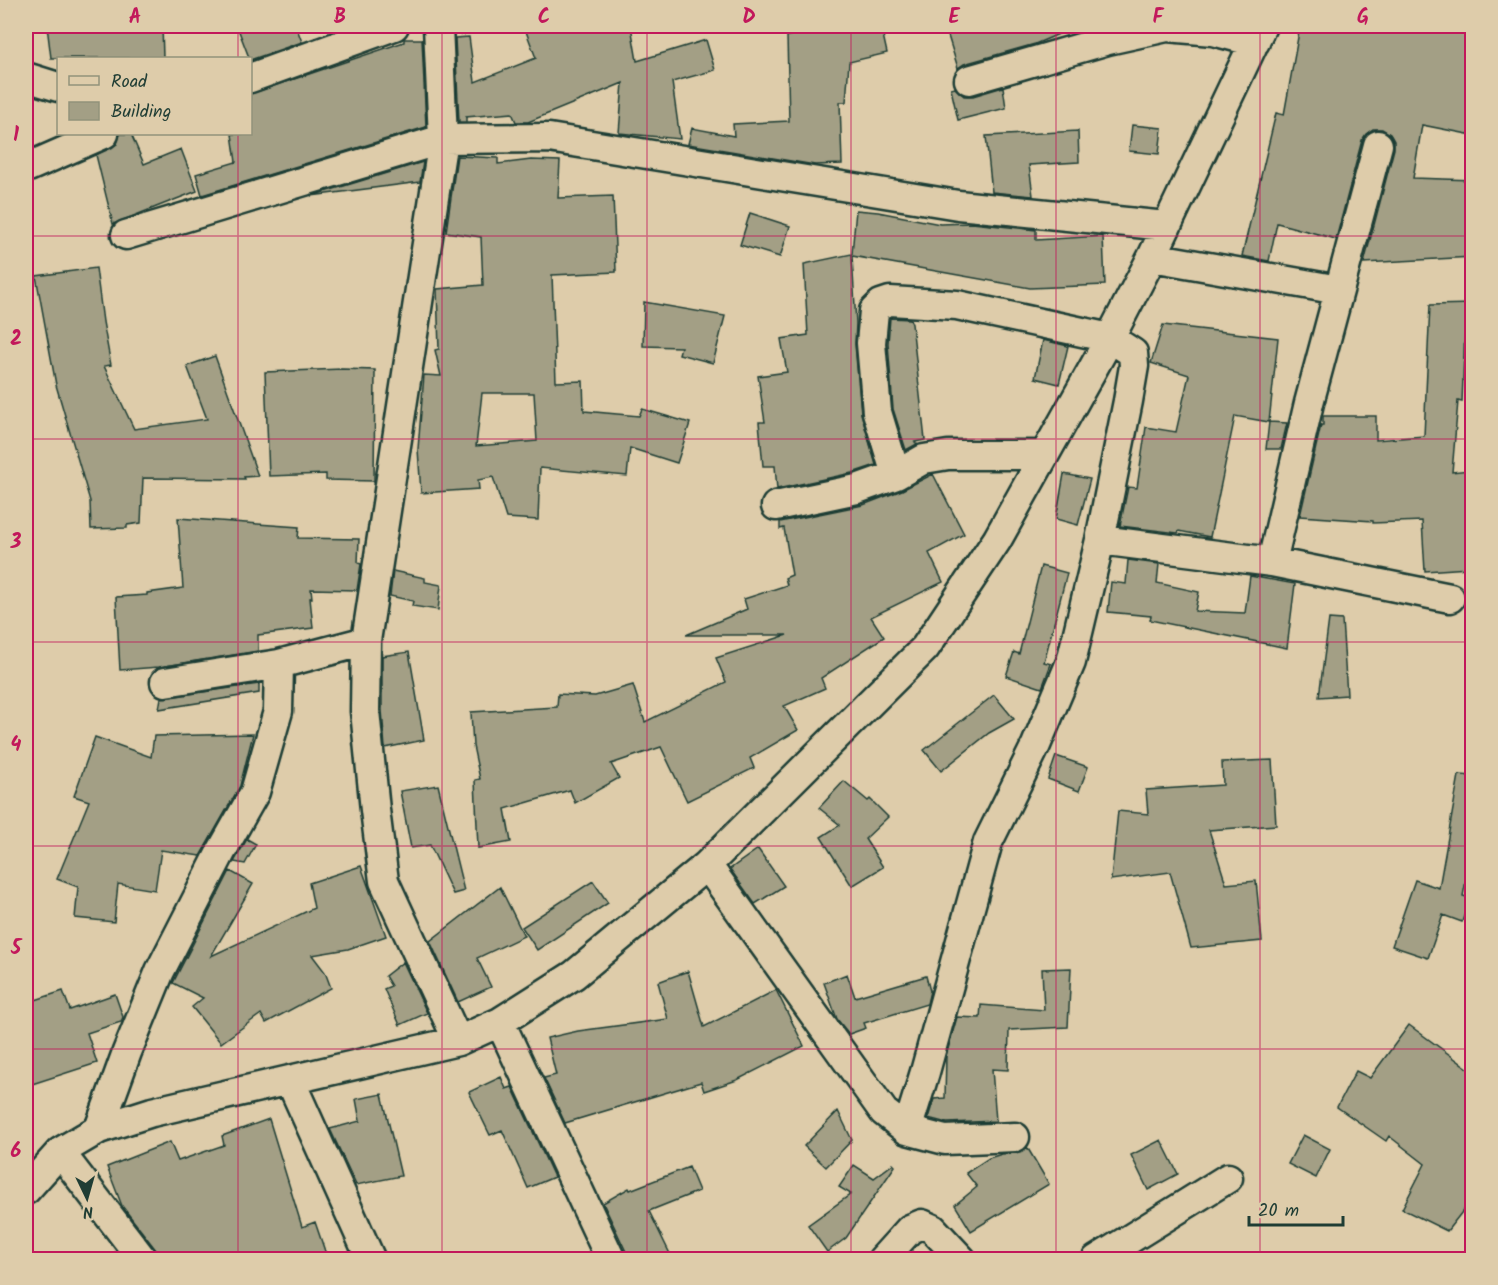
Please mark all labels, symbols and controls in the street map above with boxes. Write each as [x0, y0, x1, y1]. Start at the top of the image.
text: A [129, 2, 141, 34]
text: B [334, 2, 346, 34]
text: C [538, 2, 550, 34]
text: D [742, 2, 756, 34]
text: E [948, 2, 960, 34]
text: F [1153, 2, 1165, 34]
text: G [1357, 2, 1369, 34]
legend [57, 57, 252, 135]
text: Road [111, 68, 148, 97]
text: Building [111, 98, 171, 127]
text: 1 [13, 120, 19, 152]
text: 2 [10, 324, 22, 356]
text: 3 [10, 527, 22, 559]
text: 4 [11, 730, 22, 762]
text: 5 [10, 933, 23, 965]
text: 6 [11, 1136, 22, 1168]
north arrow [57, 1168, 117, 1228]
scale bar [1249, 1189, 1344, 1227]
text: 20 m [1258, 1197, 1299, 1226]
text: N [82, 1199, 94, 1224]

